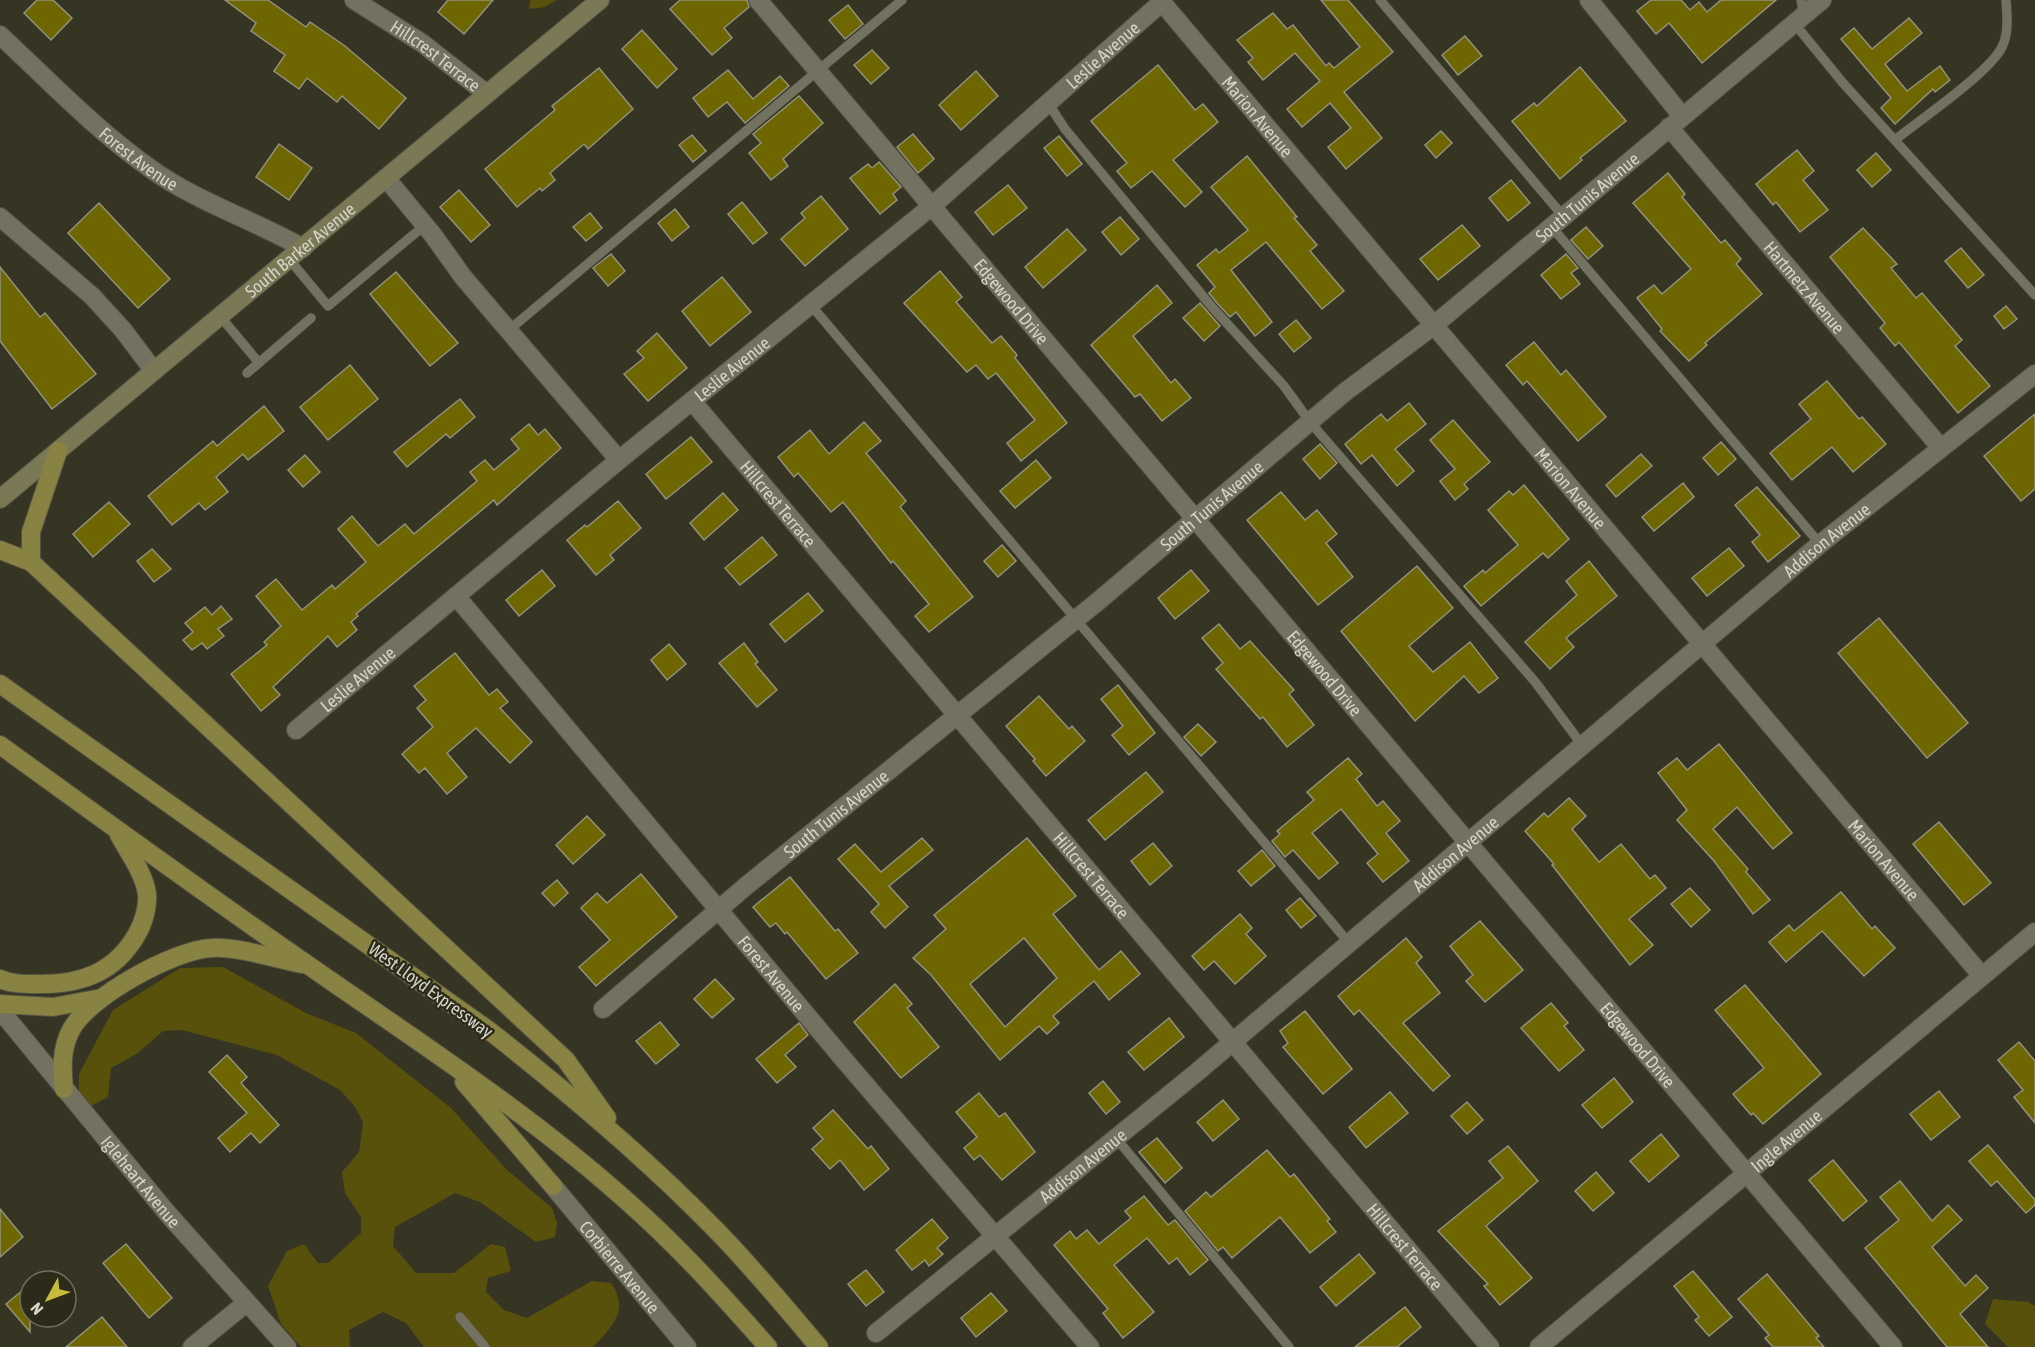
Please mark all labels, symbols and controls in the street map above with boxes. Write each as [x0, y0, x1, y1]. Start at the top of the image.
street label: Hillcrest Terrace [387, 16, 485, 96]
street label: Leslie Avenue [1062, 17, 1144, 93]
street label: Marion Avenue [1218, 71, 1298, 161]
street label: Forest Avenue [95, 122, 182, 194]
street label: South Tunis Avenue [1531, 148, 1643, 246]
street label: South Barker Avenue [241, 198, 359, 301]
street label: Hartmetz Avenue [1760, 237, 1850, 338]
street label: Edgewood Drive [970, 254, 1054, 348]
street label: Leslie Avenue [690, 332, 774, 405]
street label: Marion Avenue [1531, 443, 1611, 533]
street label: Hillcrest Terrace [736, 456, 821, 551]
street label: South Tunis Avenue [1156, 456, 1267, 555]
street label: Addison Avenue [1779, 498, 1874, 581]
street label: Edgewood Drive [1283, 626, 1367, 720]
street label: Leslie Avenue [316, 641, 399, 716]
street label: South Tunis Avenue [779, 765, 892, 862]
street label: Addison Avenue [1408, 811, 1502, 896]
street label: Marion Avenue [1844, 815, 1924, 905]
street label: Hillcrest Terrace [1049, 827, 1134, 922]
street label: Forest Avenue [734, 931, 810, 1016]
street label: West Lloyd Expressway [365, 938, 497, 1042]
street label: Edgewood Drive [1596, 998, 1680, 1092]
street label: Ingle Avenue [1746, 1105, 1826, 1176]
street label: Addison Avenue [1035, 1124, 1130, 1207]
street label: Igleheart Avenue [97, 1131, 185, 1232]
street label: Hillcrest Terrace [1363, 1199, 1448, 1294]
street label: Corbierre Avenue [576, 1216, 665, 1317]
north arrow [18, 1269, 78, 1329]
text: N [27, 1299, 47, 1318]

